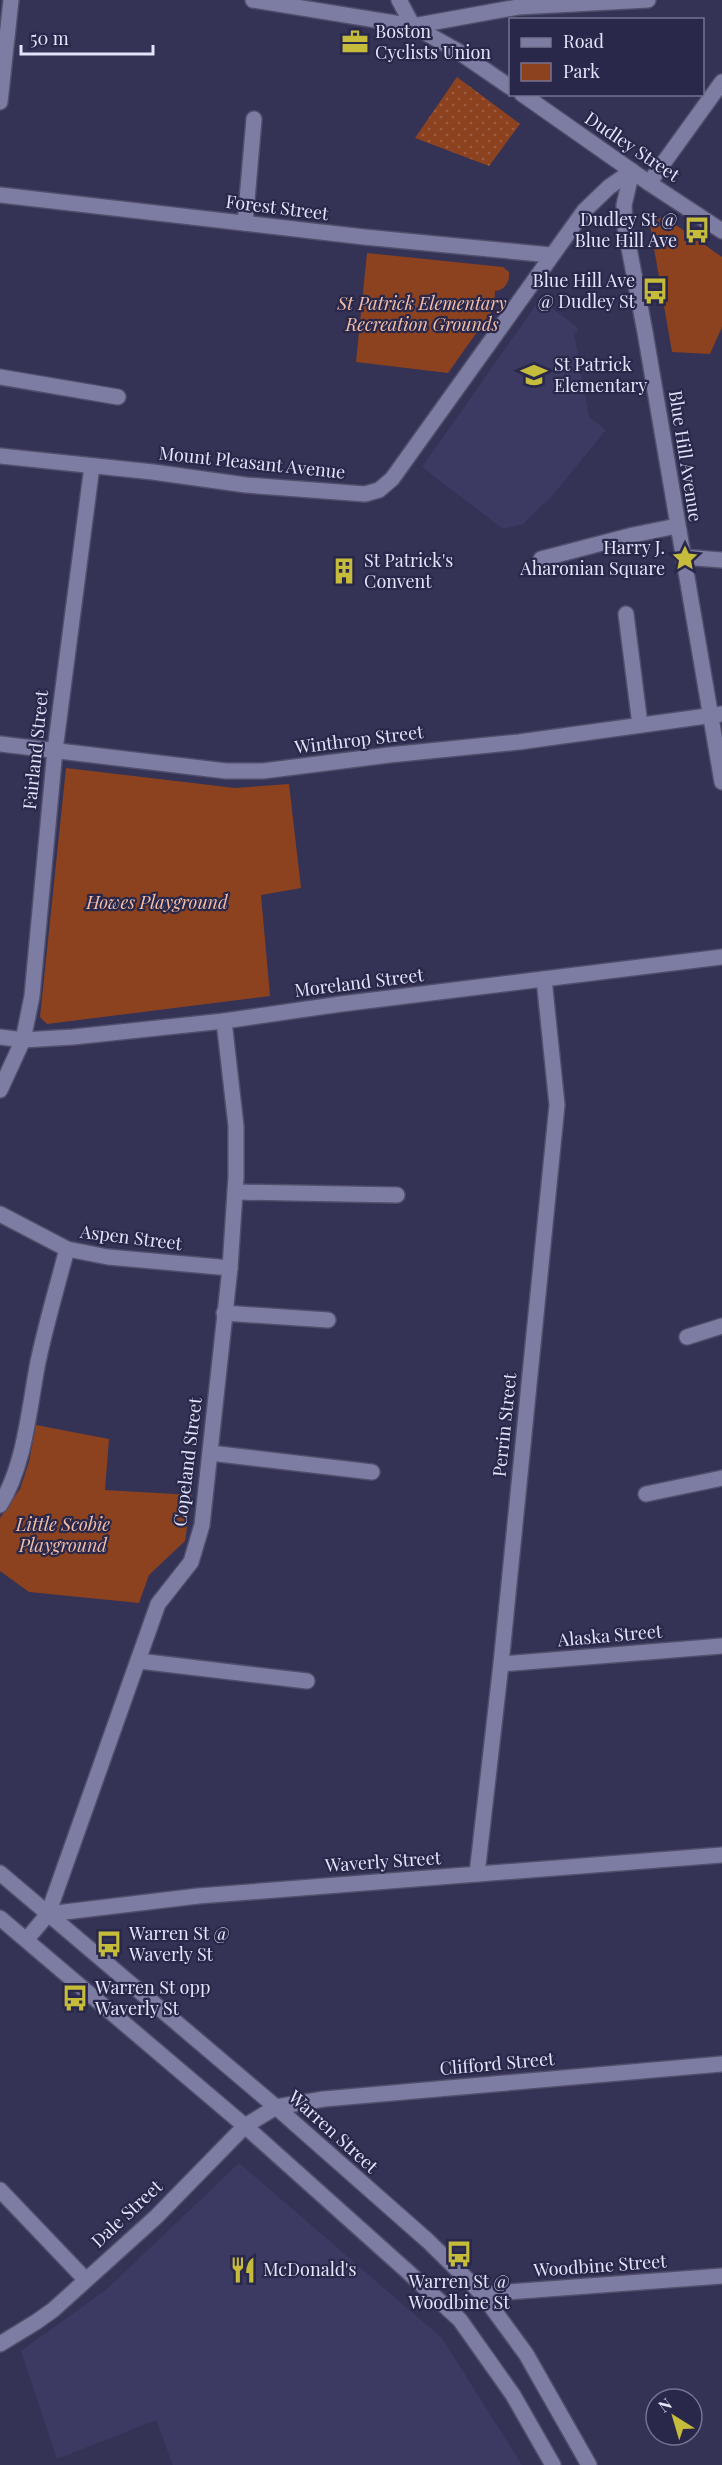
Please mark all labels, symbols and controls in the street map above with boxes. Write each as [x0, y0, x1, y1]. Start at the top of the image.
scale bar [21, 18, 153, 56]
legend [509, 18, 704, 96]
place label: Boston Cyclists Union [375, 19, 491, 64]
text: 50 m [30, 26, 69, 50]
office icon: Boston Cyclists Union [340, 27, 370, 57]
text: Road [563, 29, 604, 53]
text: Park [563, 59, 600, 83]
street label: Dudley Street [581, 106, 685, 187]
street label: Forest Street [224, 189, 330, 225]
place label: Dudley St @ Blue Hill Ave [575, 207, 677, 252]
bus stop icon: Dudley St @ Blue Hill Ave [682, 215, 712, 245]
place label: Blue Hill Ave @ Dudley St [533, 268, 636, 313]
bus stop icon: Blue Hill Ave @ Dudley St [640, 276, 670, 306]
park label: St Patrick Elementary Recreation Grounds [336, 291, 507, 336]
place label: St Patrick Elementary [554, 352, 647, 397]
school or university icon: St Patrick Elementary [519, 360, 549, 390]
street label: Blue Hill Avenue [664, 388, 708, 523]
street label: Mount Pleasant Avenue [158, 440, 347, 484]
place label: Harry J. Aharonian Square [519, 535, 665, 580]
place icon: Harry J. Aharonian Square [670, 543, 700, 573]
place label: St Patrick's Convent [364, 548, 453, 593]
building icon: St Patrick's Convent [329, 556, 359, 586]
street label: Fairland Street [17, 688, 53, 811]
street label: Winthrop Street [292, 719, 425, 759]
park label: Howes Playground [85, 890, 229, 914]
street label: Moreland Street [293, 962, 426, 1002]
street label: Aspen Street [78, 1219, 184, 1255]
street label: Perrin Street [487, 1371, 521, 1478]
street label: Copeland Street [167, 1395, 207, 1528]
park label: Little Scobie Playground [15, 1512, 110, 1557]
street label: Alaska Street [556, 1618, 664, 1652]
street label: Waverly Street [323, 1845, 442, 1877]
place label: Warren St @ Waverly St [128, 1921, 230, 1966]
bus stop icon: Warren St @ Waverly St [94, 1929, 124, 1959]
place label: Warren St opp Waverly St [94, 1975, 210, 2020]
bus stop icon: Warren St opp Waverly St [60, 1983, 90, 2013]
street label: Clifford Street [439, 2046, 556, 2080]
street label: Warren Street [283, 2084, 384, 2178]
street label: Dale Street [86, 2174, 167, 2252]
bus stop icon: Warren St @ Woodbine St [444, 2239, 474, 2269]
street label: Woodbine Street [532, 2248, 668, 2282]
restaurant icon: McDonald's [228, 2255, 258, 2285]
place label: McDonald's [263, 2257, 357, 2281]
place label: Warren St @ Woodbine St [407, 2269, 510, 2314]
north arrow [644, 2387, 704, 2447]
text: N [654, 2392, 676, 2416]

